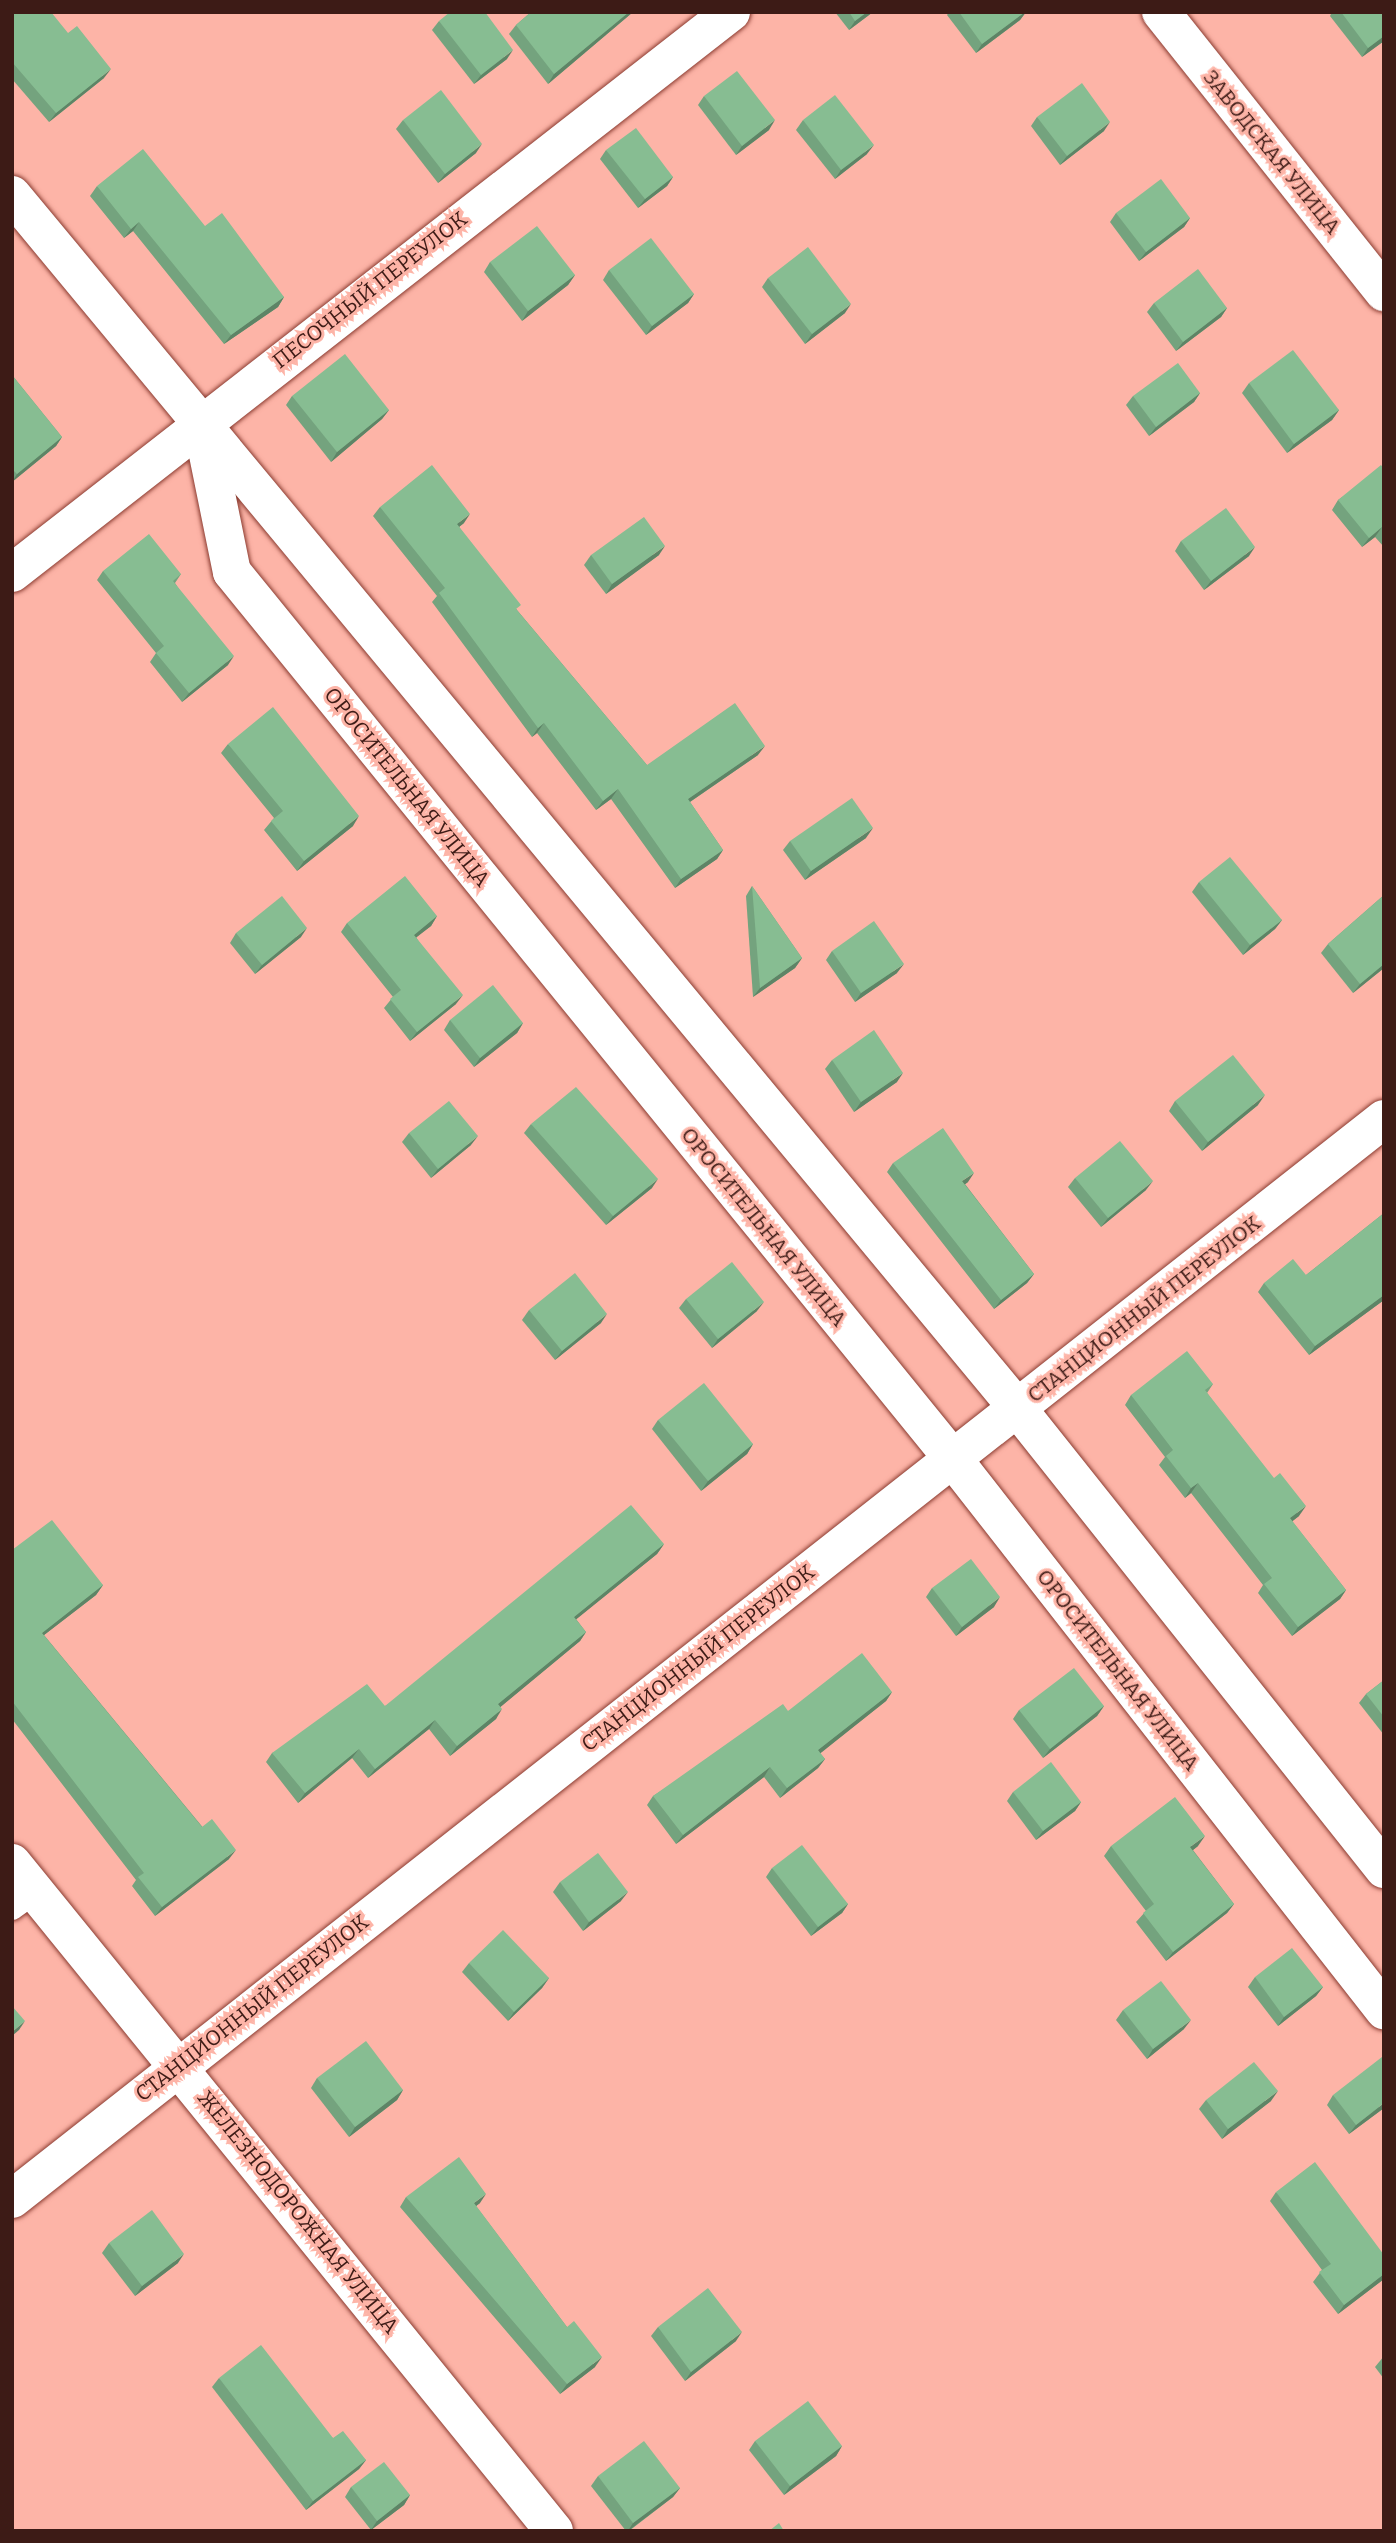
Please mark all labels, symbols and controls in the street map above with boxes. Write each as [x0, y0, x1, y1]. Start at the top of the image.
street label: ЗАВОДСКАЯ УЛИЦА [1198, 65, 1346, 239]
street label: ПЕСОЧНЫЙ ПЕРЕУЛОК [268, 206, 472, 374]
street label: ОРОСИТЕЛЬНАЯ УЛИЦА [319, 682, 495, 892]
street label: ОРОСИТЕЛЬНАЯ УЛИЦА [676, 1122, 852, 1332]
street label: СТАНЦИОННЫЙ ПЕРЕУЛОК [1022, 1210, 1266, 1408]
street label: СТАНЦИОННЫЙ ПЕРЕУЛОК [576, 1559, 820, 1757]
street label: ОРОСИТЕЛЬНАЯ УЛИЦА [1032, 1564, 1204, 1776]
street label: СТАНЦИОННЫЙ ПЕРЕУЛОК [130, 1909, 374, 2107]
street label: ЖЕЛЕЗНОДОРОЖНАЯ УЛИЦА [192, 2085, 404, 2339]

